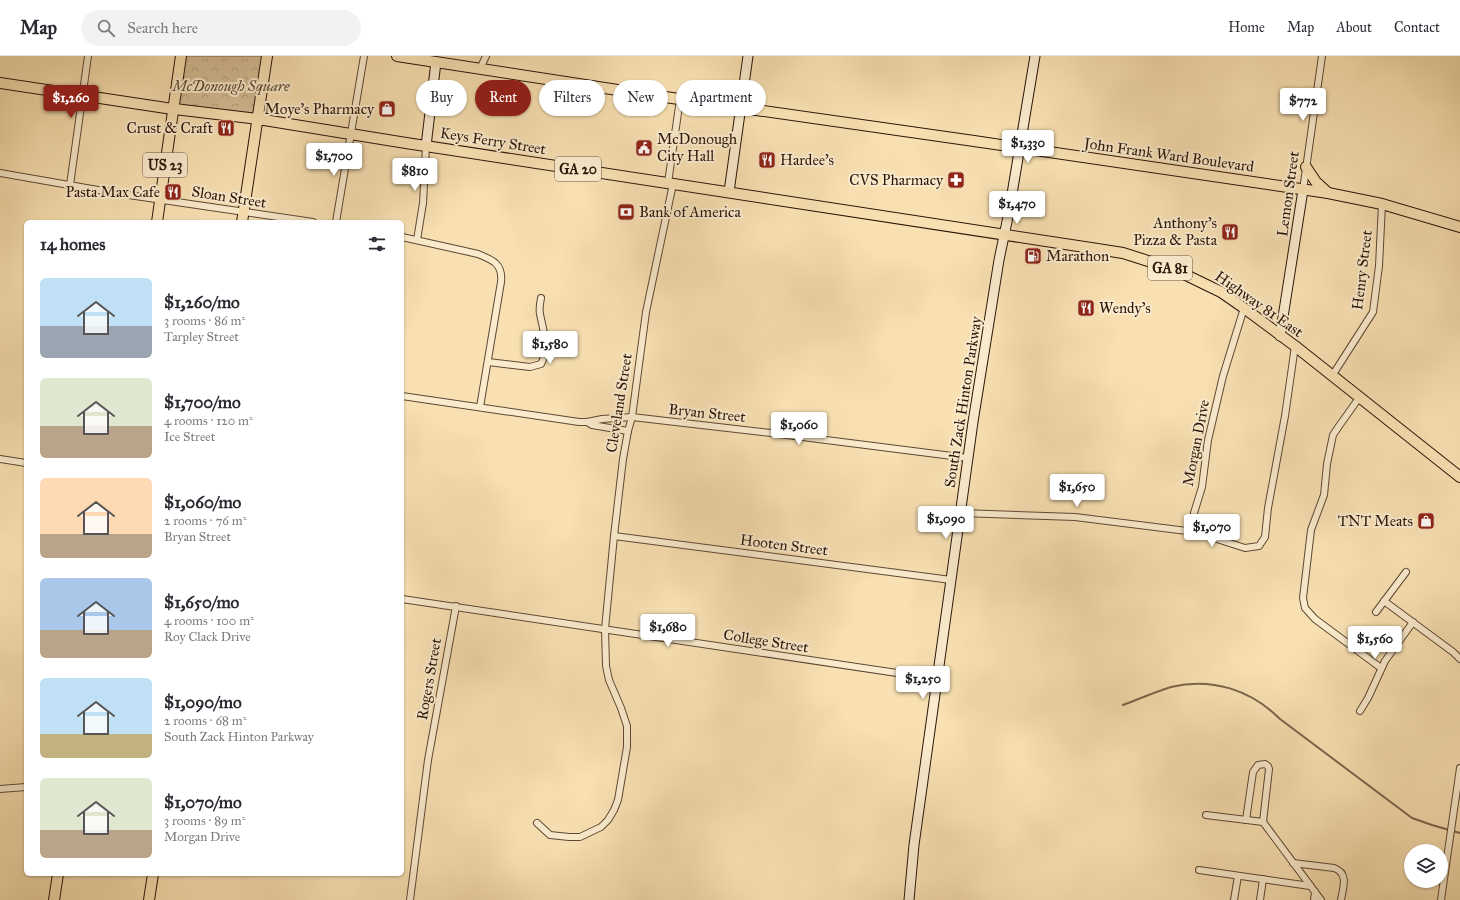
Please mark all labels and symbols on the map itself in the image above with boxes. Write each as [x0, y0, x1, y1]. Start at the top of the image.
park label: McDonough Square [170, 77, 290, 95]
pin: $1,260 [38, 85, 104, 119]
pin: $772 [1279, 88, 1327, 122]
shop icon: Moye's Pharmacy [377, 99, 397, 119]
place label: Moye's Pharmacy [265, 100, 375, 118]
restaurant icon: Crust & Craft [216, 118, 236, 138]
place label: Crust & Craft [127, 119, 214, 137]
street label: Keys Ferry Street [439, 124, 548, 158]
place label: McDonough City Hall [657, 130, 738, 165]
pin: $1,330 [995, 130, 1061, 164]
street label: John Frank Ward Boulevard [1081, 134, 1256, 177]
public building icon: McDonough City Hall [634, 138, 654, 158]
pin: $1,700 [301, 143, 367, 177]
street label: Lemon Street [1273, 149, 1303, 238]
restaurant icon: Hardee's [757, 150, 777, 170]
place label: Hardee's [780, 151, 834, 169]
road number: US 23 [143, 153, 187, 177]
road number: GA 20 [555, 157, 601, 181]
pin: $810 [391, 158, 439, 192]
pharmacy icon: CVS Pharmacy [946, 170, 966, 190]
place label: CVS Pharmacy [849, 171, 944, 189]
restaurant icon: Pasta Max Cafe [163, 182, 183, 202]
street label: Sloan Street [190, 182, 268, 212]
place label: Pasta Max Cafe [66, 183, 160, 201]
pin: $1,470 [984, 191, 1050, 225]
bank icon: Bank of America [616, 202, 636, 222]
place label: Bank of America [639, 203, 741, 221]
place label: Anthony's Pizza & Pasta [1133, 214, 1218, 249]
restaurant icon: Anthony's Pizza & Pasta [1220, 222, 1240, 242]
street label: Henry Street [1348, 228, 1376, 311]
fuel station icon: Marathon [1023, 246, 1043, 266]
place label: Marathon [1046, 247, 1109, 265]
road number: GA 81 [1148, 256, 1192, 280]
street label: Highway 81 East [1211, 267, 1307, 341]
restaurant icon: Wendy's [1076, 298, 1096, 318]
place label: Wendy's [1099, 299, 1151, 317]
street label: South Zack Hinton Parkway [941, 314, 986, 489]
pin: $1,580 [517, 331, 583, 365]
street label: Cleveland Street [602, 351, 636, 454]
street label: Morgan Drive [1179, 398, 1213, 488]
street label: Bryan Street [668, 400, 747, 426]
pin: $1,060 [766, 412, 832, 446]
pin: $1,650 [1044, 474, 1110, 508]
pin: $1,090 [913, 506, 979, 540]
shop icon: TNT Meats [1416, 511, 1436, 531]
place label: TNT Meats [1338, 512, 1413, 530]
pin: $1,070 [1179, 514, 1245, 548]
street label: Hooten Street [739, 531, 830, 559]
pin: $1,680 [635, 614, 701, 648]
street label: College Street [722, 625, 810, 657]
pin: $1,560 [1342, 626, 1408, 660]
street label: Rogers Street [413, 636, 445, 721]
pin: $1,250 [890, 666, 956, 700]

